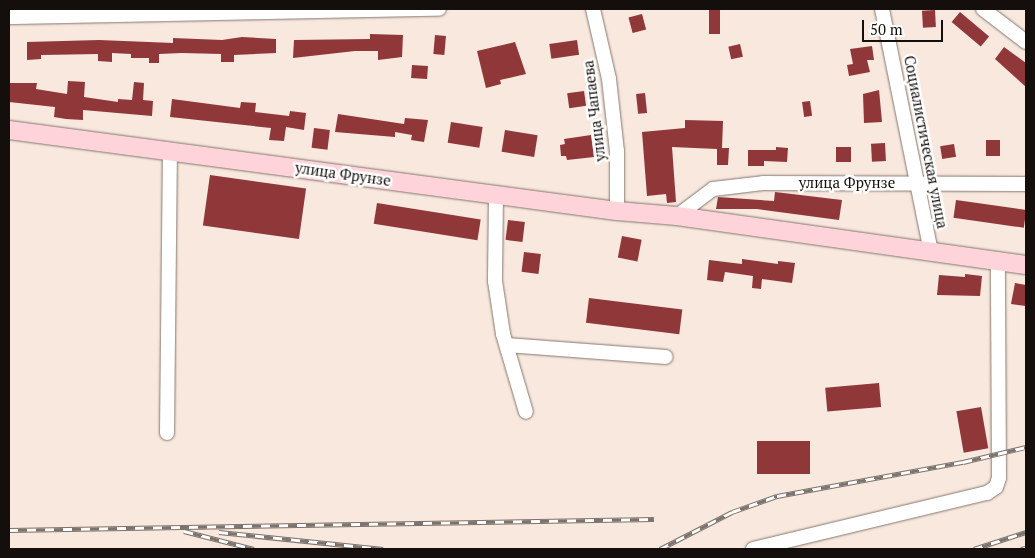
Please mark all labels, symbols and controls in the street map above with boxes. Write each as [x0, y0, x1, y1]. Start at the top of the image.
scale bar [865, 10, 946, 42]
text: 50 m [870, 19, 903, 39]
street label: Социалистическая улица [900, 54, 952, 230]
street label: улица Чапаева [579, 59, 609, 163]
street label: улица Фрунзе [294, 158, 392, 190]
street label: улица Фрунзе [799, 174, 895, 192]

